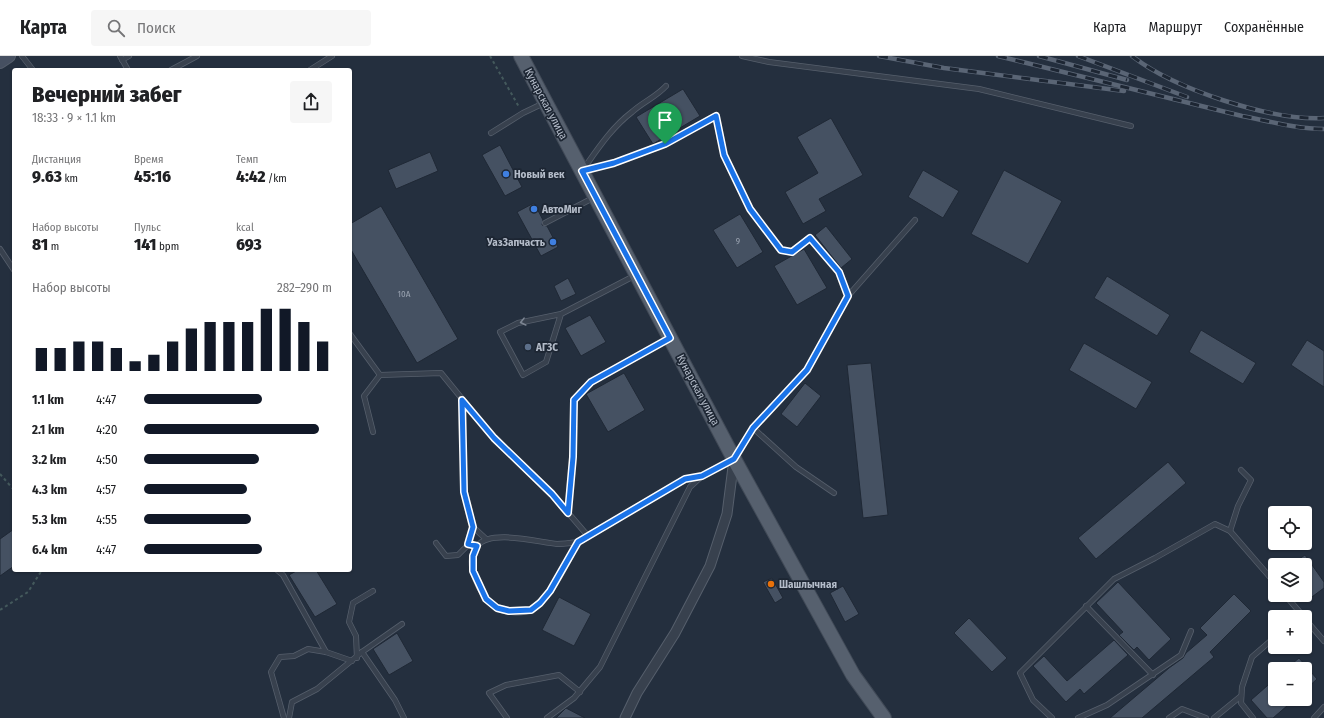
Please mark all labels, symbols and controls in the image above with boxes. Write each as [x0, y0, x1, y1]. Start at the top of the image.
search box [91, 10, 371, 46]
text: Карта [20, 16, 67, 39]
icon: search [105, 17, 127, 39]
text: Поиск [137, 19, 175, 37]
text: Карта [1093, 19, 1126, 36]
text: Маршрут [1148, 19, 1202, 36]
text: Сохранённые [1224, 19, 1304, 36]
street label: Кунарская улица [522, 66, 570, 142]
text: Вечерний забег [32, 81, 182, 108]
button: share [290, 81, 332, 123]
pin [648, 103, 682, 144]
icon: arrive [654, 109, 676, 131]
text: 18:33 · 9 × 1.1 km [32, 110, 116, 125]
text: Дистанция [32, 153, 81, 166]
text: Время [134, 153, 163, 166]
text: Темп [236, 153, 258, 166]
text: 9.63 [32, 166, 62, 187]
text: 45:16 [134, 166, 171, 187]
text: 4:42 [236, 166, 265, 187]
place label: Новый век [514, 168, 565, 181]
marker: Новый век [501, 169, 511, 179]
text: km [62, 172, 78, 185]
text: /km [265, 172, 287, 185]
place label: АвтоМиг [541, 203, 582, 216]
marker: АвтоМиг [529, 204, 539, 214]
text: Набор высоты [32, 221, 99, 234]
text: Пульс [134, 221, 161, 234]
text: kcal [236, 221, 254, 234]
text: 81 [32, 234, 48, 255]
text: 141 [134, 234, 156, 255]
text: 693 [236, 234, 262, 255]
place label: УазЗапчасть [486, 236, 546, 249]
house number: 9 [736, 236, 740, 246]
marker: УазЗапчасть [548, 237, 558, 247]
text: m [48, 240, 59, 253]
text: bpm [156, 240, 179, 253]
text: Набор высоты [32, 280, 111, 295]
text: 282–290 m [277, 280, 332, 295]
house number: 10А [398, 289, 411, 299]
one-way arrow [520, 318, 527, 326]
place label: АГЗС [535, 341, 558, 354]
marker: АГЗС [523, 342, 533, 352]
street label: Кунарская улица [674, 352, 722, 428]
text: 1.1 km [32, 392, 64, 407]
text: 4:47 [96, 392, 116, 407]
text: 2.1 km [32, 422, 64, 437]
text: 4:20 [96, 422, 118, 437]
text: 3.2 km [32, 452, 66, 467]
text: 4:50 [96, 452, 118, 467]
text: 4.3 km [32, 482, 67, 497]
text: 4:57 [96, 482, 116, 497]
map controls [1268, 506, 1312, 706]
button: locate [1268, 506, 1312, 550]
text: 5.3 km [32, 512, 67, 527]
text: 4:55 [96, 512, 117, 527]
text: 6.4 km [32, 542, 67, 557]
text: 4:47 [96, 542, 116, 557]
button: layers [1268, 558, 1312, 602]
place label: Шашлычная [779, 578, 837, 591]
marker: Шашлычная [766, 579, 776, 589]
button: + [1268, 610, 1312, 654]
button: − [1268, 662, 1312, 706]

